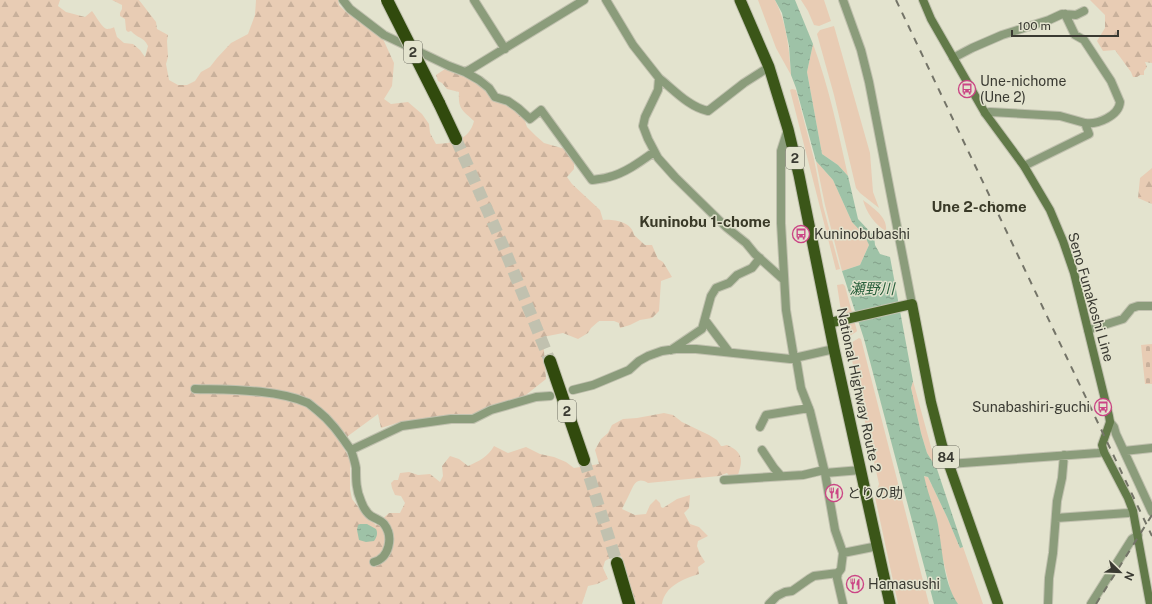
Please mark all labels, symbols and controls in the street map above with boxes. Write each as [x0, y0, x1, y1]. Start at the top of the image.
scale bar [1012, 12, 1118, 38]
text: 100 m [1018, 19, 1051, 33]
road number: 2 [404, 41, 422, 63]
place label: Une-nichome (Une 2) [980, 73, 1066, 105]
bus stop icon: Une-nichome (Une 2) [957, 79, 977, 99]
road number: 2 [786, 147, 804, 169]
district label: Une 2-chome [931, 198, 1027, 215]
district label: Kuninobu 1-chome [639, 213, 771, 230]
bus stop icon: Kuninobubashi [791, 224, 811, 244]
place label: Kuninobubashi [814, 226, 910, 242]
street label: Seno Funakoshi Line [1065, 230, 1117, 364]
water label: 瀬野川 [849, 280, 896, 297]
street label: National Highway Route 2 [834, 306, 884, 474]
bus stop icon: Sunabashiri-guchi [1093, 397, 1113, 417]
place label: Sunabashiri-guchi [972, 399, 1090, 415]
road number: 2 [558, 400, 576, 422]
road number: 84 [933, 446, 959, 468]
restaurant icon: とりの助 [824, 483, 844, 503]
place label: とりの助 [847, 485, 903, 501]
north arrow [1100, 552, 1140, 592]
text: N [1122, 570, 1136, 582]
restaurant icon: Hamasushi [845, 574, 865, 594]
place label: Hamasushi [868, 576, 940, 592]

